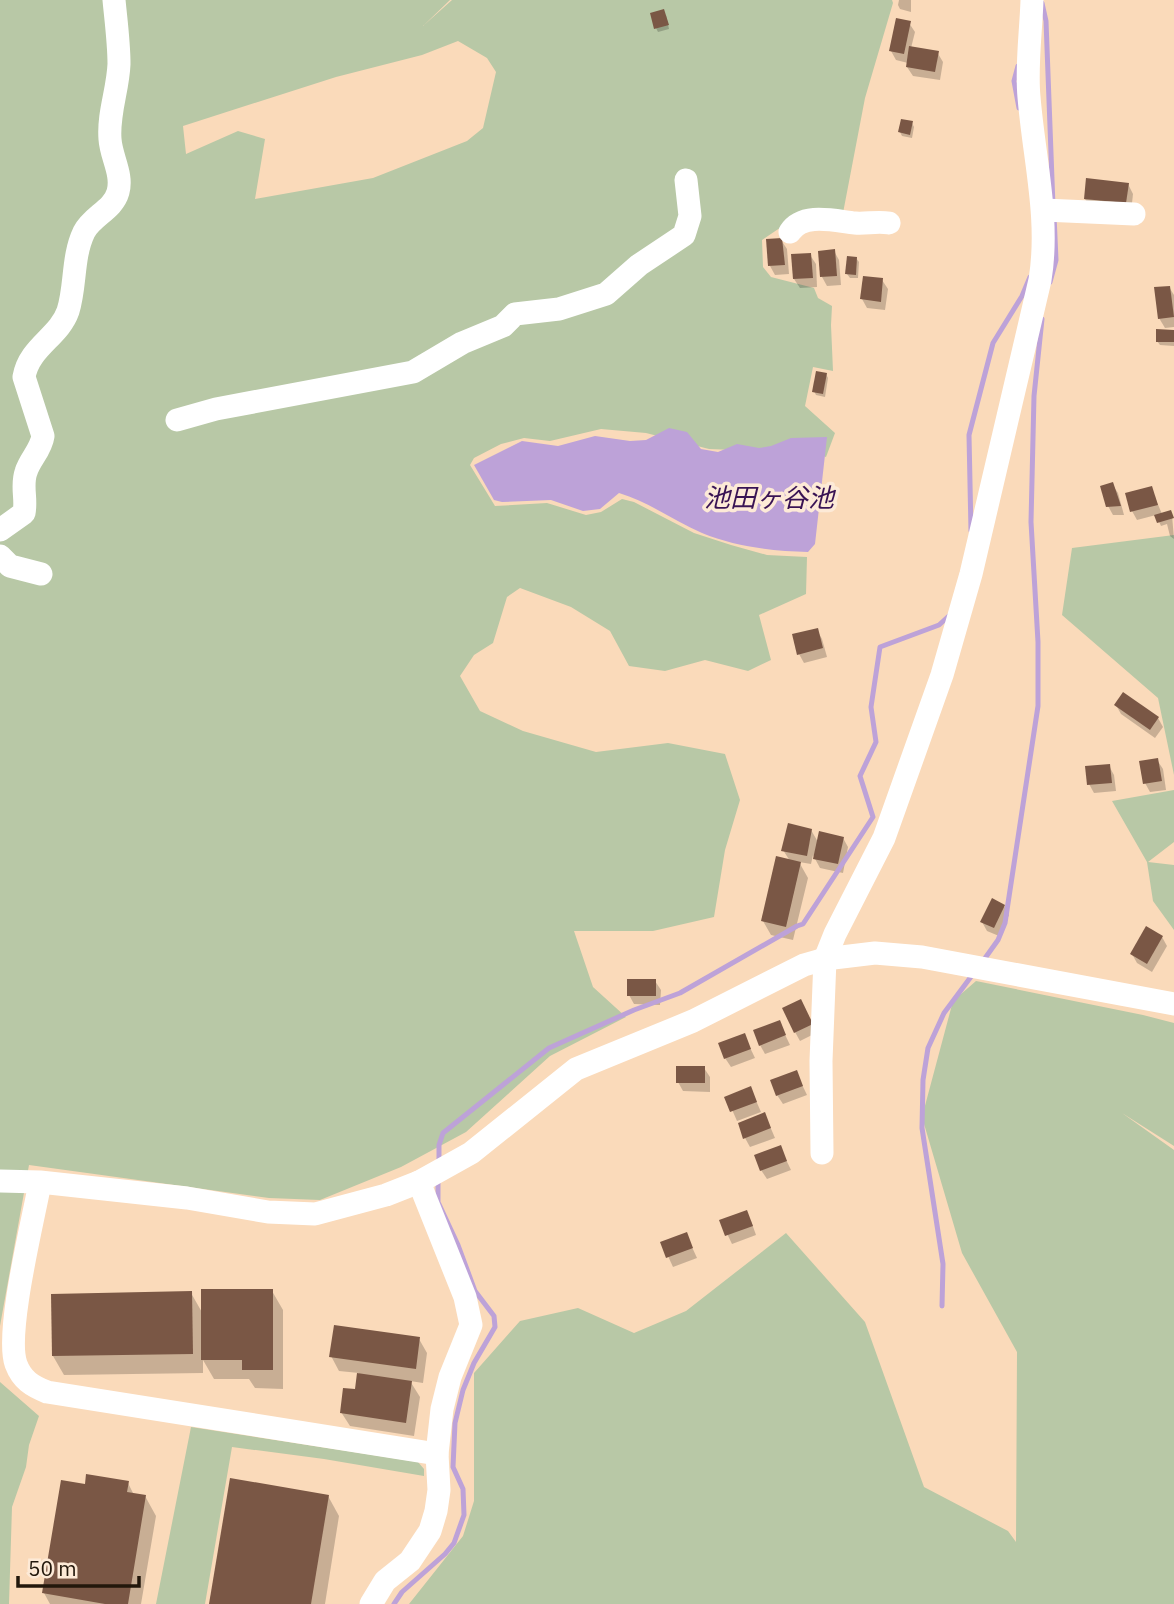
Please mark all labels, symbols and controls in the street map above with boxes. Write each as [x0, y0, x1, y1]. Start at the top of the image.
water label: 池田ヶ谷池 [704, 480, 837, 514]
scale bar [18, 1544, 138, 1588]
text: 50 m [28, 1554, 77, 1582]

